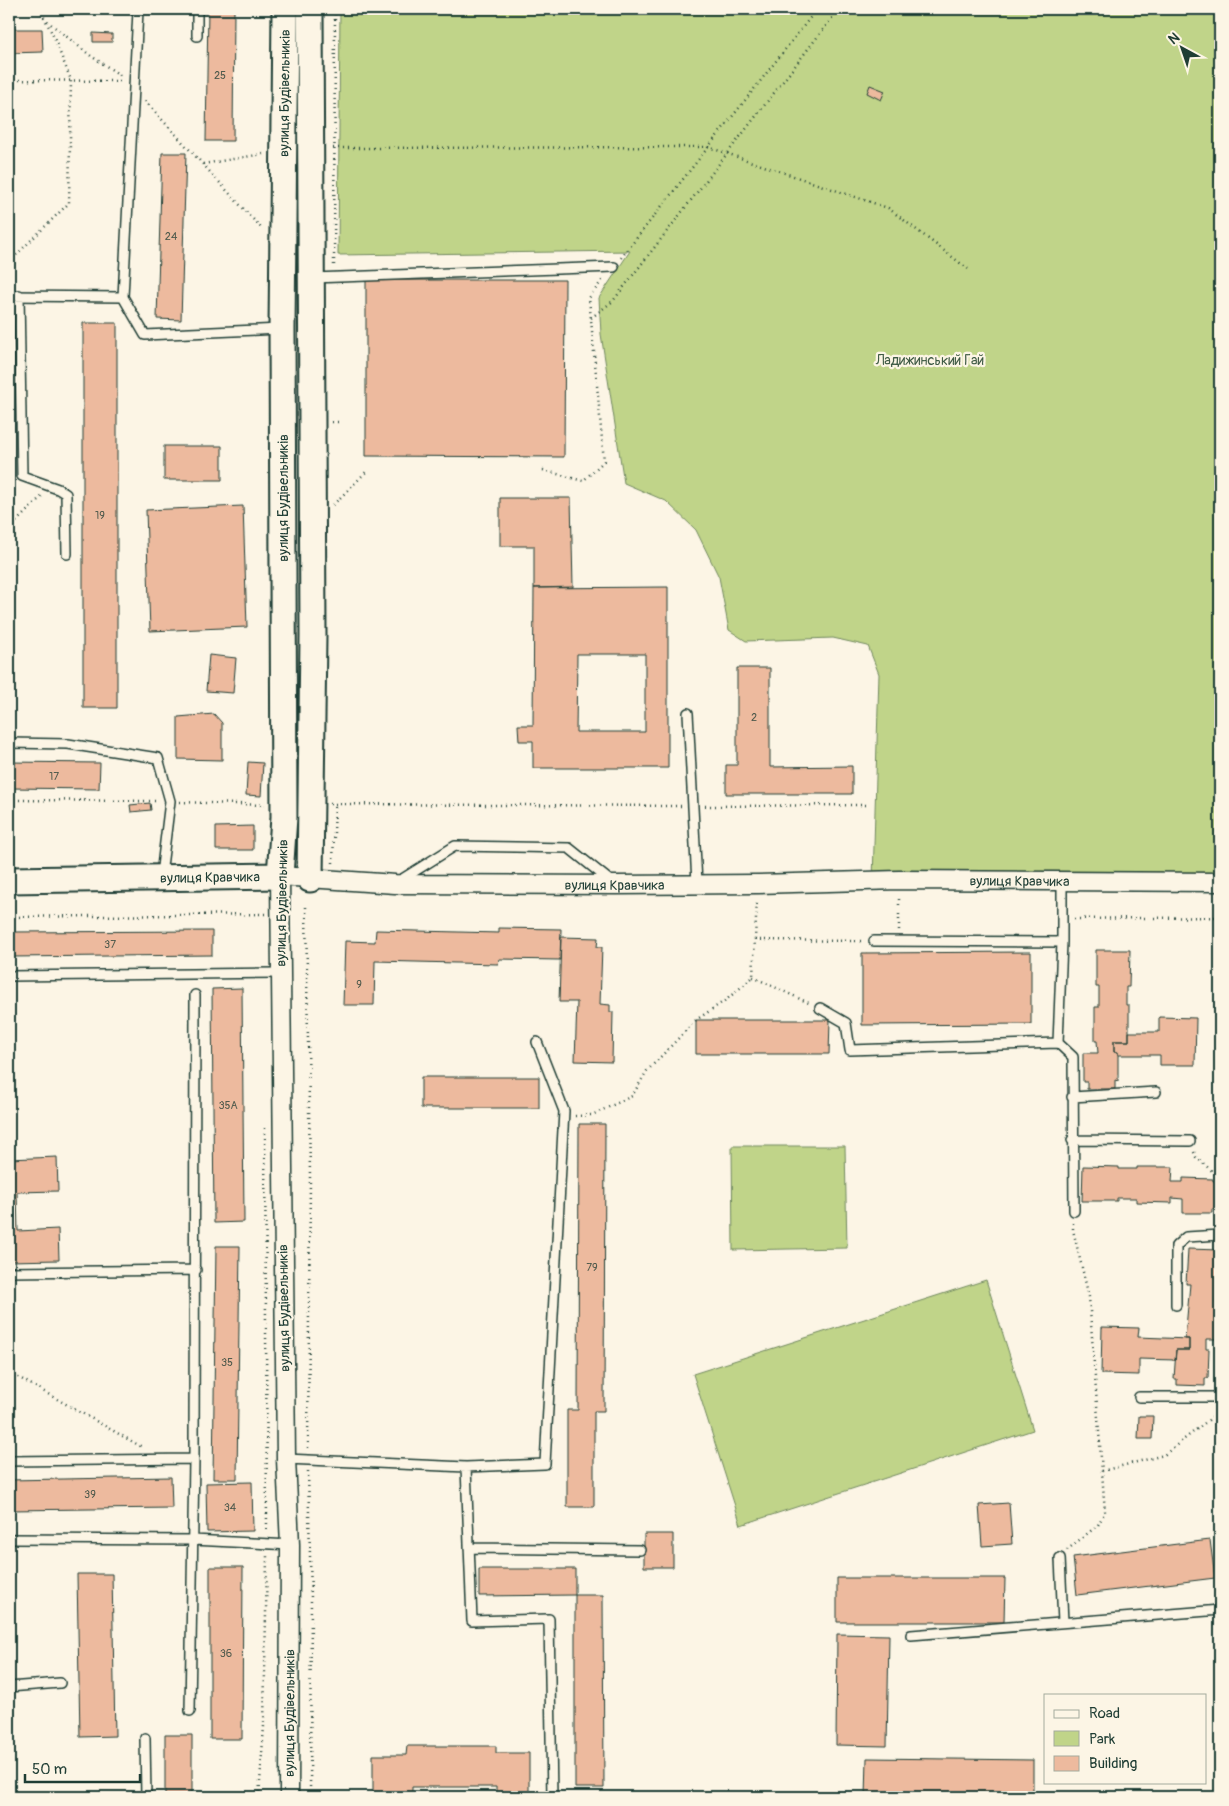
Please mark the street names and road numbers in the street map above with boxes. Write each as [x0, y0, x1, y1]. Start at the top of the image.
street label: вулиця Будівельників [275, 29, 293, 157]
street label: вулиця Будівельників [275, 434, 292, 562]
street label: вулиця Будівельників [272, 839, 292, 967]
street label: вулиця Кравчика [160, 868, 260, 886]
street label: вулиця Кравчика [969, 872, 1070, 890]
street label: вулиця Кравчика [565, 876, 665, 894]
street label: вулиця Будівельників [274, 1244, 294, 1372]
street label: вулиця Будівельників [281, 1649, 298, 1777]

